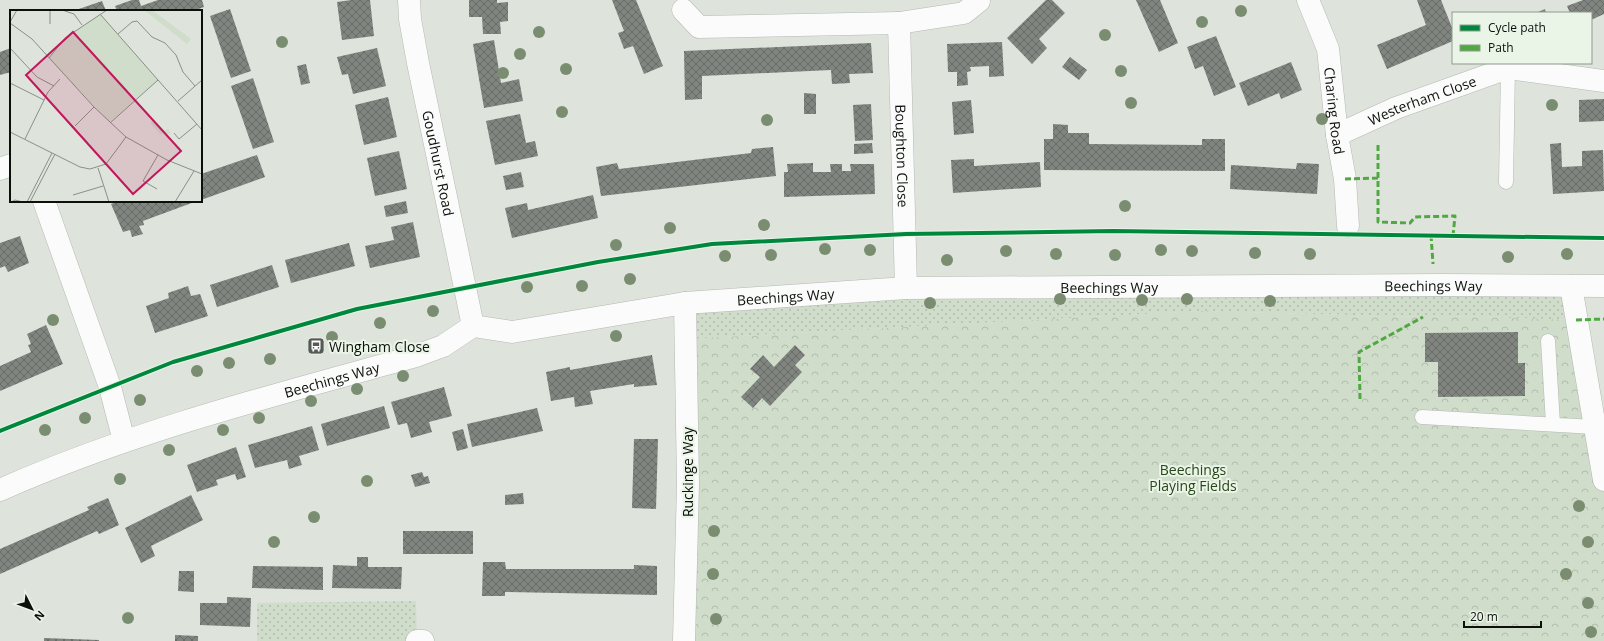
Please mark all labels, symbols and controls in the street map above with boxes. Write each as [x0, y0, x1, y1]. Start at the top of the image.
inset map [10, 10, 202, 202]
legend [1452, 12, 1592, 64]
text: Cycle path [1488, 19, 1546, 36]
text: Path [1488, 39, 1514, 56]
street label: Charing Road [1320, 66, 1350, 156]
street label: Westerham Close [1365, 71, 1479, 129]
street label: Boughton Close [892, 104, 913, 208]
street label: Goudhurst Road [419, 109, 459, 218]
street label: Beechings Way [1384, 275, 1483, 295]
street label: Beechings Way [1060, 277, 1159, 297]
street label: Beechings Way [736, 283, 836, 309]
bus stop icon: Wingham Close [306, 336, 326, 356]
place label: Wingham Close [329, 337, 430, 356]
street label: Beechings Way [282, 357, 382, 401]
street label: Ruckinge Way [678, 426, 697, 517]
park label: Beechings Playing Fields [1149, 460, 1237, 495]
north arrow [12, 589, 52, 629]
scale bar [1464, 603, 1541, 629]
text: N [31, 608, 48, 624]
text: 20 m [1470, 608, 1498, 625]

